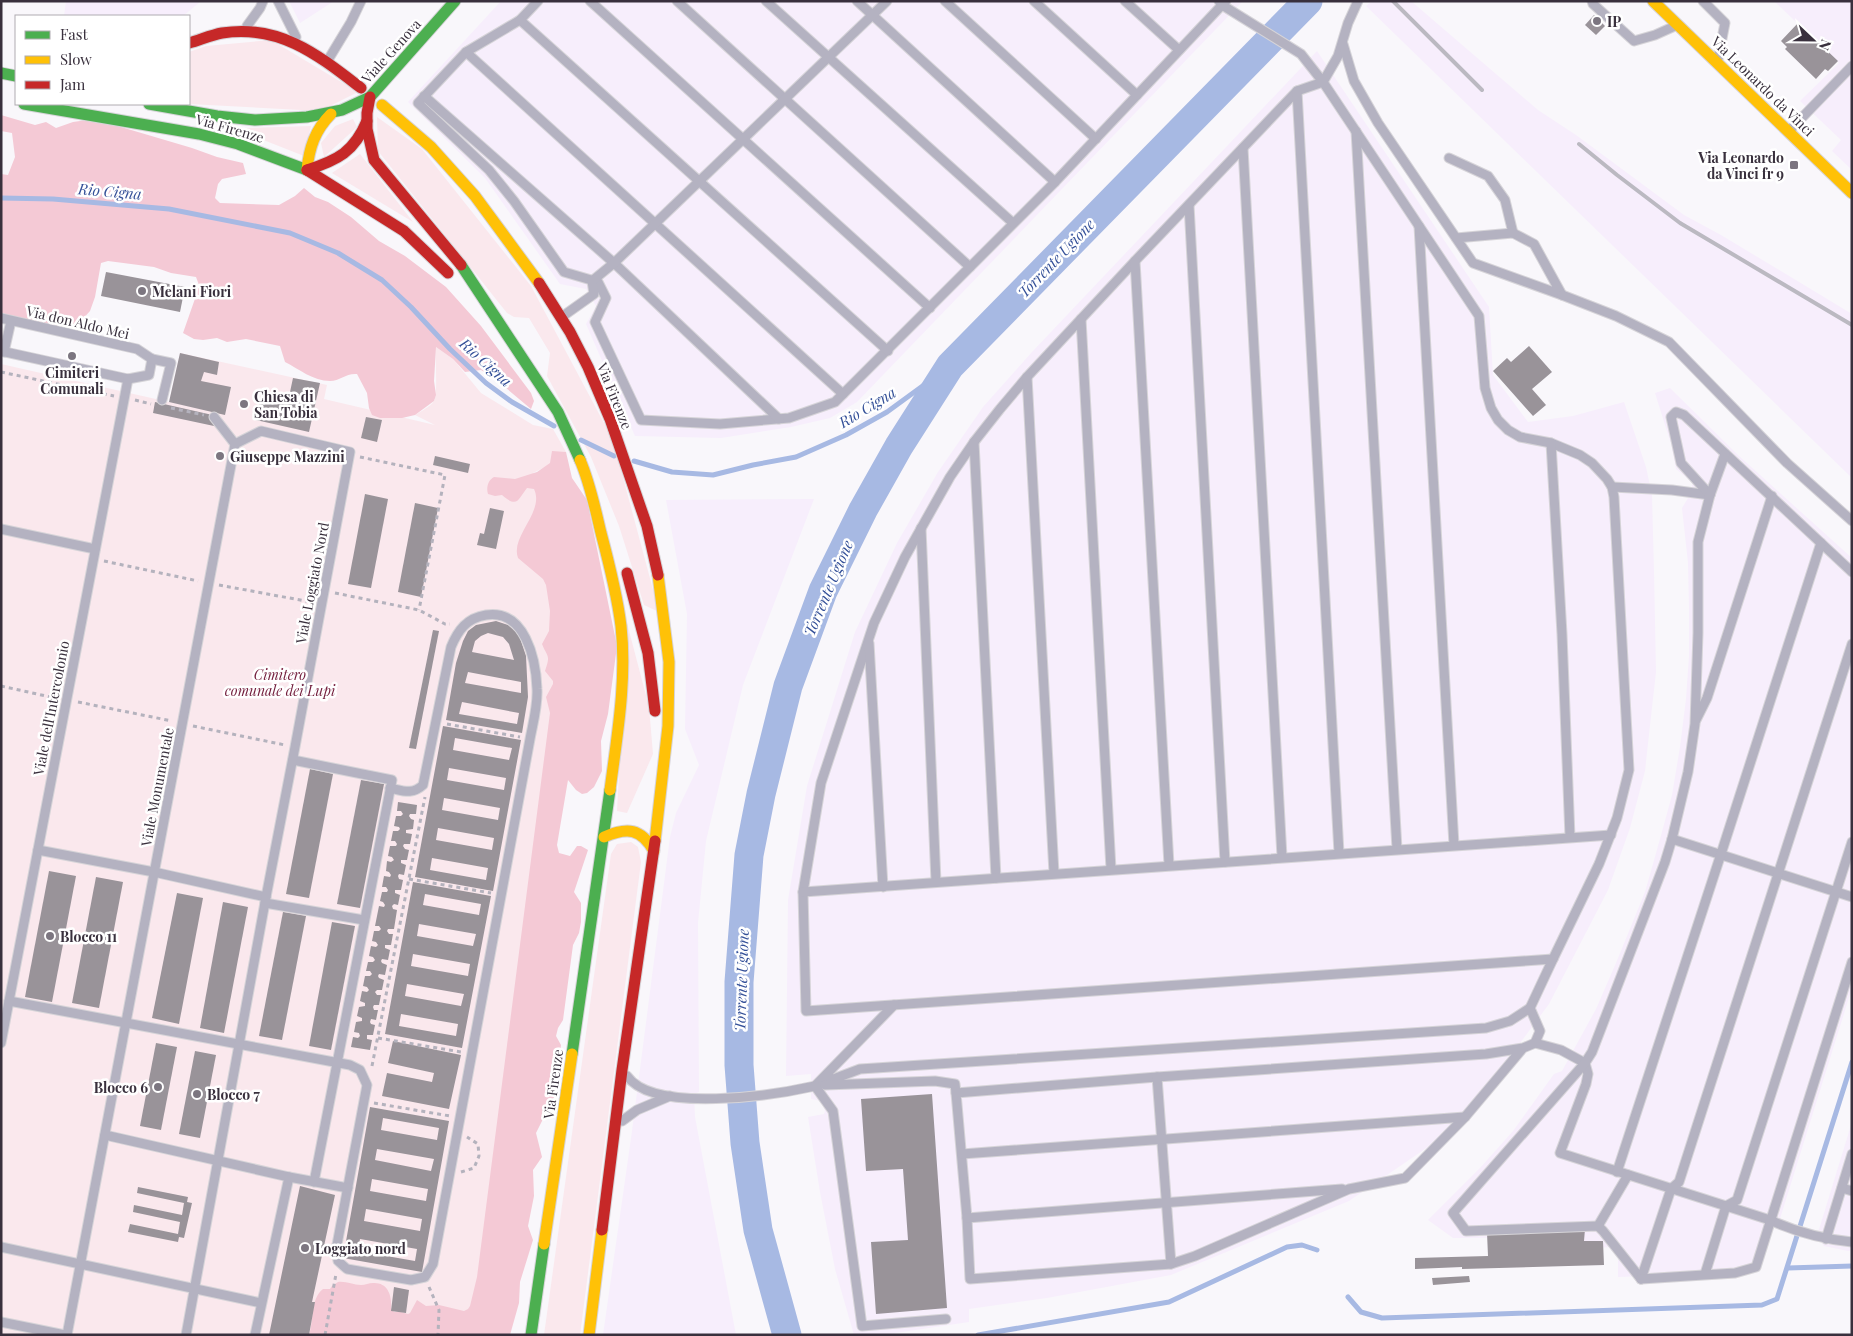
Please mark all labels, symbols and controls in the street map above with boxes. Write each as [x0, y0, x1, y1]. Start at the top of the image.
place label: IP [1607, 12, 1621, 31]
legend [15, 15, 190, 105]
street label: Viale Genova [356, 15, 425, 88]
marker: IP [1591, 15, 1603, 27]
north arrow [1788, 15, 1838, 65]
text: Fast [60, 24, 89, 44]
street label: Via Leonardo da Vinci [1707, 31, 1819, 140]
text: N [1815, 37, 1836, 53]
text: Slow [60, 49, 92, 69]
text: Jam [59, 74, 86, 94]
street label: Via Firenze [193, 109, 266, 147]
place label: Via Leonardo da Vinci fr 9 [1697, 148, 1784, 183]
marker: Via Leonardo da Vinci fr 9 [1788, 159, 1800, 171]
water label: Rio Cigna [77, 178, 143, 204]
water label: Torrente Ugione [1013, 214, 1099, 302]
place label: Melani Fiori [152, 282, 232, 301]
marker: Melani Fiori [136, 285, 148, 297]
street label: Via don Aldo Mei [24, 301, 131, 343]
water label: Rio Cigna [455, 333, 516, 391]
marker: Cimiteri Comunali [66, 350, 78, 362]
street label: Via Firenze [593, 359, 637, 432]
place label: Cimiteri Comunali [40, 363, 104, 398]
water label: Rio Cigna [834, 382, 899, 432]
place label: Chiesa di San Tobia [254, 387, 318, 422]
marker: Chiesa di San Tobia [238, 398, 250, 410]
place label: Giuseppe Mazzini [230, 447, 345, 466]
marker: Giuseppe Mazzini [214, 450, 226, 462]
street label: Viale Loggiato Nord [291, 521, 333, 646]
water label: Torrente Ugione [799, 537, 857, 639]
street label: Viale dell'Intercolonio [28, 639, 73, 778]
park label: Cimitero comunale dei Lupi [225, 665, 336, 700]
street label: Viale Monumentale [136, 726, 178, 849]
place label: Blocco 11 [60, 927, 117, 946]
water label: Torrente Ugione [729, 928, 753, 1031]
marker: Blocco 11 [44, 930, 56, 942]
street label: Via Firenze [539, 1048, 567, 1121]
place label: Blocco 6 [94, 1078, 148, 1097]
marker: Blocco 6 [152, 1081, 164, 1093]
place label: Blocco 7 [207, 1085, 260, 1104]
marker: Blocco 7 [191, 1088, 203, 1100]
place label: Loggiato nord [315, 1239, 407, 1258]
marker: Loggiato nord [299, 1242, 311, 1254]

